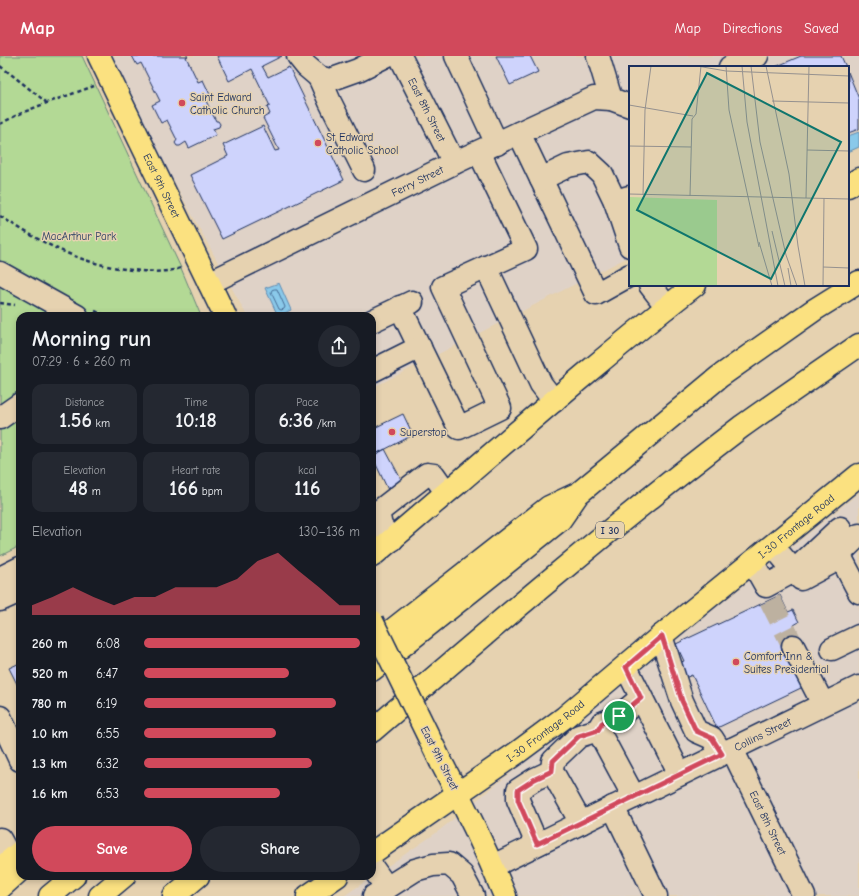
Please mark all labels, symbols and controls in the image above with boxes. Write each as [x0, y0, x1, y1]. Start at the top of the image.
text: Map [20, 17, 55, 39]
text: Map [674, 20, 701, 37]
text: Directions [723, 20, 782, 37]
text: Saved [804, 20, 839, 37]
inset map [629, 66, 849, 286]
street label: East 8th Street [405, 76, 448, 145]
place label: Saint Edward Catholic Church [190, 91, 265, 117]
marker: Saint Edward Catholic Church [177, 98, 187, 108]
place label: St Edward Catholic School [326, 131, 399, 157]
marker: St Edward Catholic School [313, 138, 323, 148]
street label: East 9th Street [140, 152, 183, 221]
street label: Ferry Street [389, 163, 446, 200]
park label: MacArthur Park [42, 230, 117, 243]
button: share [318, 325, 360, 367]
text: Morning run [32, 326, 151, 352]
text: 07:29 · 6 × 260 m [32, 354, 131, 369]
text: Distance [65, 396, 104, 409]
text: Time [185, 396, 207, 409]
text: Pace [296, 396, 318, 409]
text: 1.56 [59, 409, 92, 432]
text: 10:18 [175, 409, 217, 432]
text: 6:36 [278, 409, 313, 432]
text: km [92, 417, 110, 430]
text: /km [313, 417, 336, 430]
place label: Superstop [400, 426, 447, 439]
marker: Superstop [387, 427, 397, 437]
text: Elevation [64, 464, 106, 477]
text: Heart rate [172, 464, 220, 477]
text: kcal [298, 464, 317, 477]
text: 48 [68, 477, 88, 500]
text: 166 [169, 477, 198, 500]
text: 116 [294, 477, 320, 500]
text: m [88, 485, 101, 498]
text: bpm [198, 485, 223, 498]
street label: I-30 Frontage Road [756, 491, 837, 561]
road number: I 30 [596, 522, 624, 538]
text: Elevation [32, 524, 82, 539]
text: 130–136 m [299, 524, 360, 539]
text: 260 m [32, 636, 68, 651]
text: 6:08 [96, 636, 120, 651]
place label: Comfort Inn & Suites Presidential [744, 650, 829, 676]
marker: Comfort Inn & Suites Presidential [731, 657, 741, 667]
text: 520 m [32, 666, 68, 681]
text: 6:47 [96, 666, 118, 681]
text: 780 m [32, 696, 67, 711]
text: 6:19 [96, 696, 117, 711]
street label: I-30 Frontage Road [504, 697, 587, 765]
pin [602, 699, 636, 733]
icon: arrive [608, 705, 630, 727]
street label: Collins Street [732, 715, 794, 754]
street label: East 9th Street [418, 724, 462, 793]
text: 1.0 km [32, 726, 68, 741]
text: 6:55 [96, 726, 120, 741]
text: 1.3 km [32, 756, 67, 771]
text: 6:32 [96, 756, 119, 771]
text: 1.6 km [32, 786, 68, 801]
text: 6:53 [96, 786, 119, 801]
street label: East 8th Street [746, 789, 789, 858]
button: Save [32, 826, 192, 872]
button: Share [200, 826, 360, 872]

